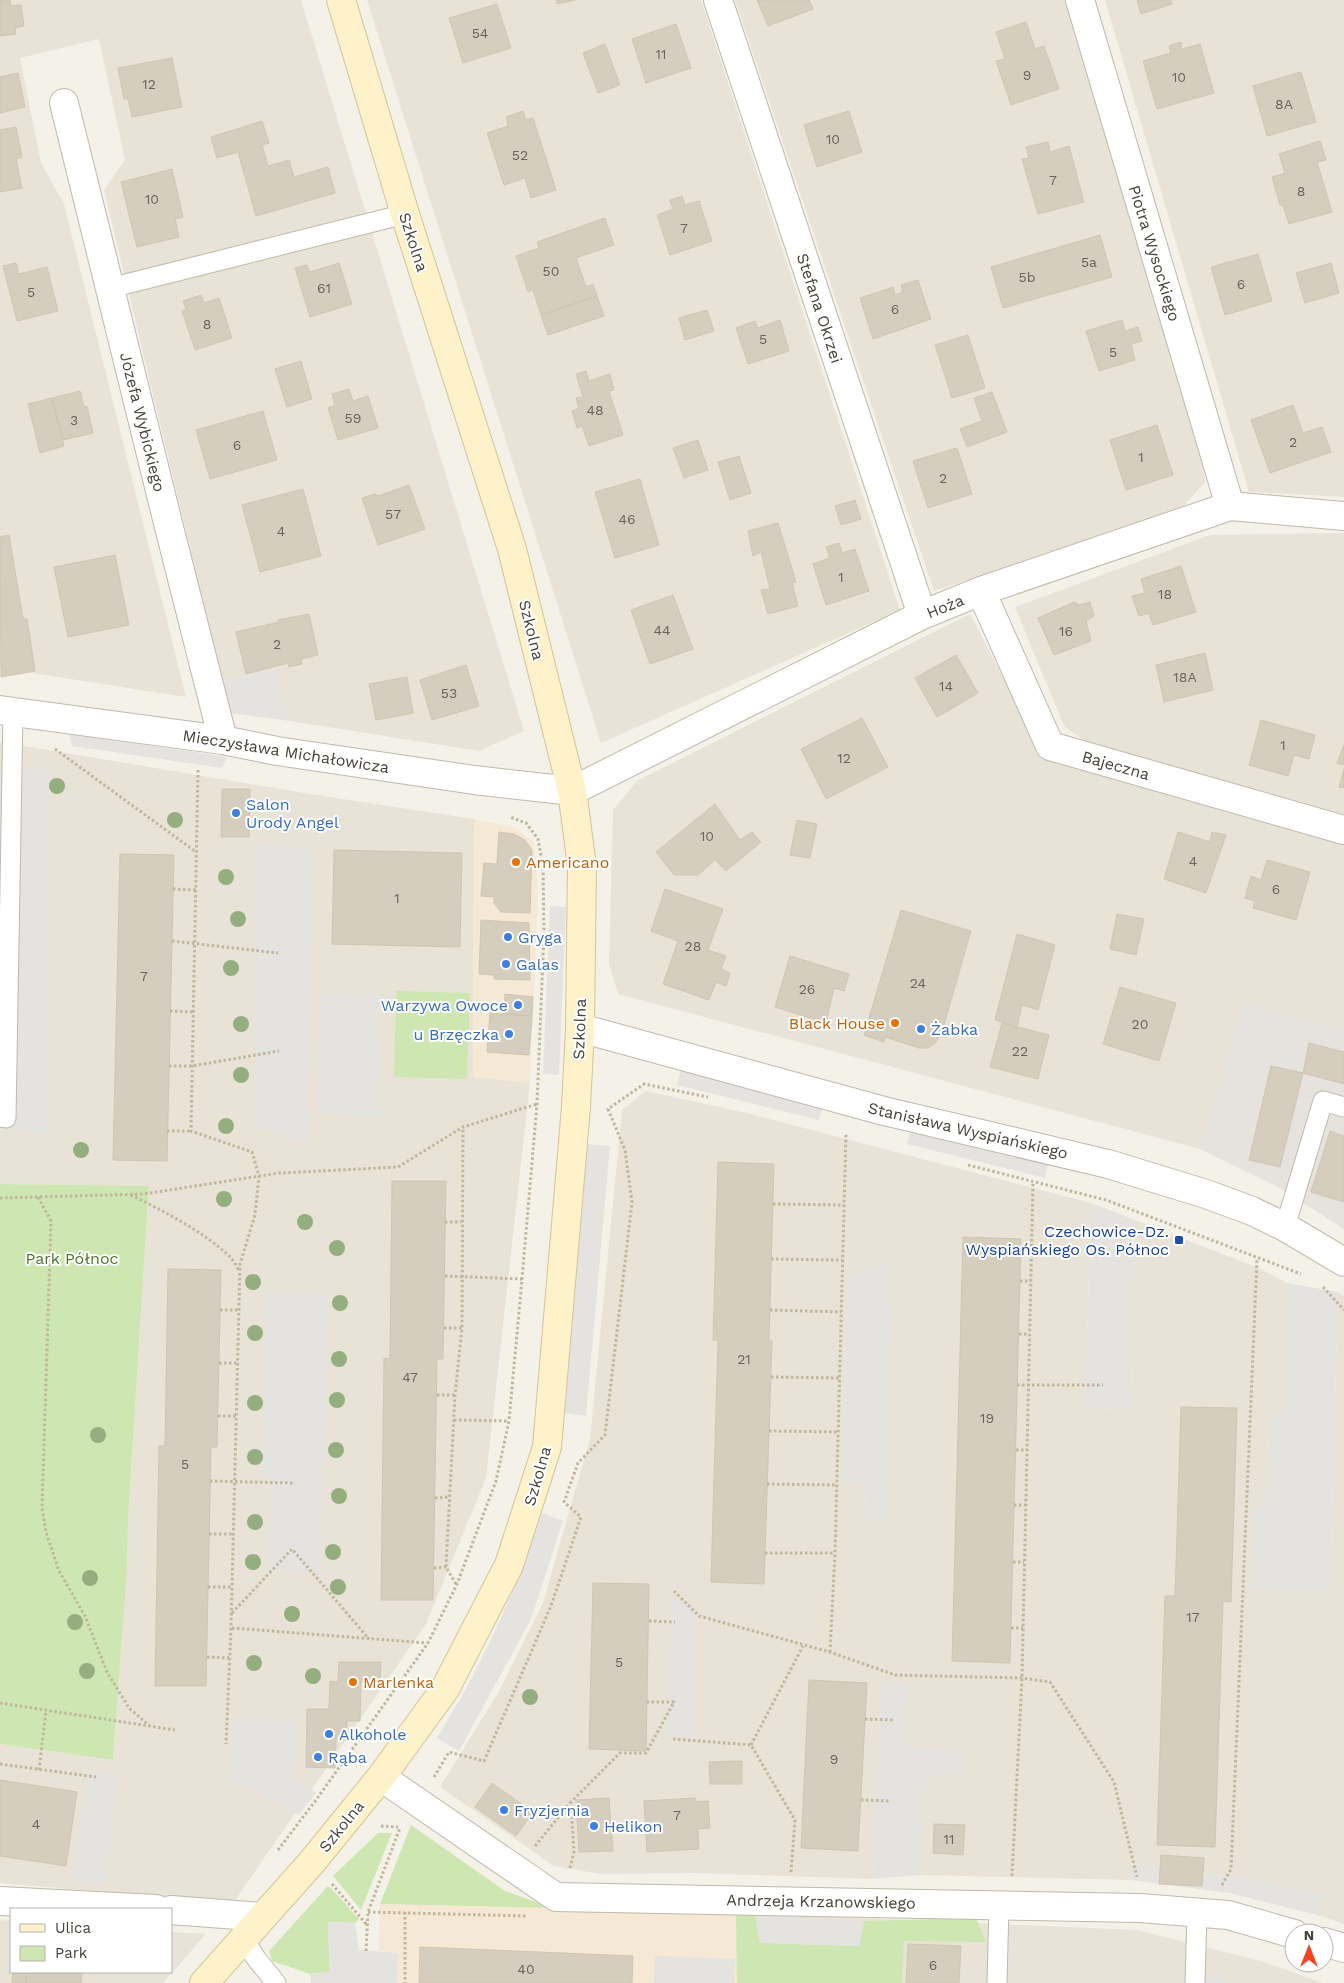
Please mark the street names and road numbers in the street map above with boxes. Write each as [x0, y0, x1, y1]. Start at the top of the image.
street label: Piotra Wysockiego [1125, 183, 1184, 324]
street label: Szkolna [395, 210, 432, 274]
street label: Stefana Okrzei [793, 251, 846, 366]
street label: Józefa Wybickiego [116, 350, 169, 494]
street label: Hoża [924, 590, 967, 623]
street label: Szkolna [515, 598, 548, 662]
street label: Mieczysława Michałowicza [181, 726, 390, 777]
street label: Bajeczna [1080, 747, 1152, 784]
street label: Szkolna [569, 998, 590, 1060]
street label: Stanisława Wyspiańskiego [866, 1098, 1070, 1163]
street label: Szkolna [520, 1444, 555, 1508]
street label: Szkolna [315, 1797, 368, 1856]
street label: Andrzeja Krzanowskiego [726, 1890, 916, 1913]

